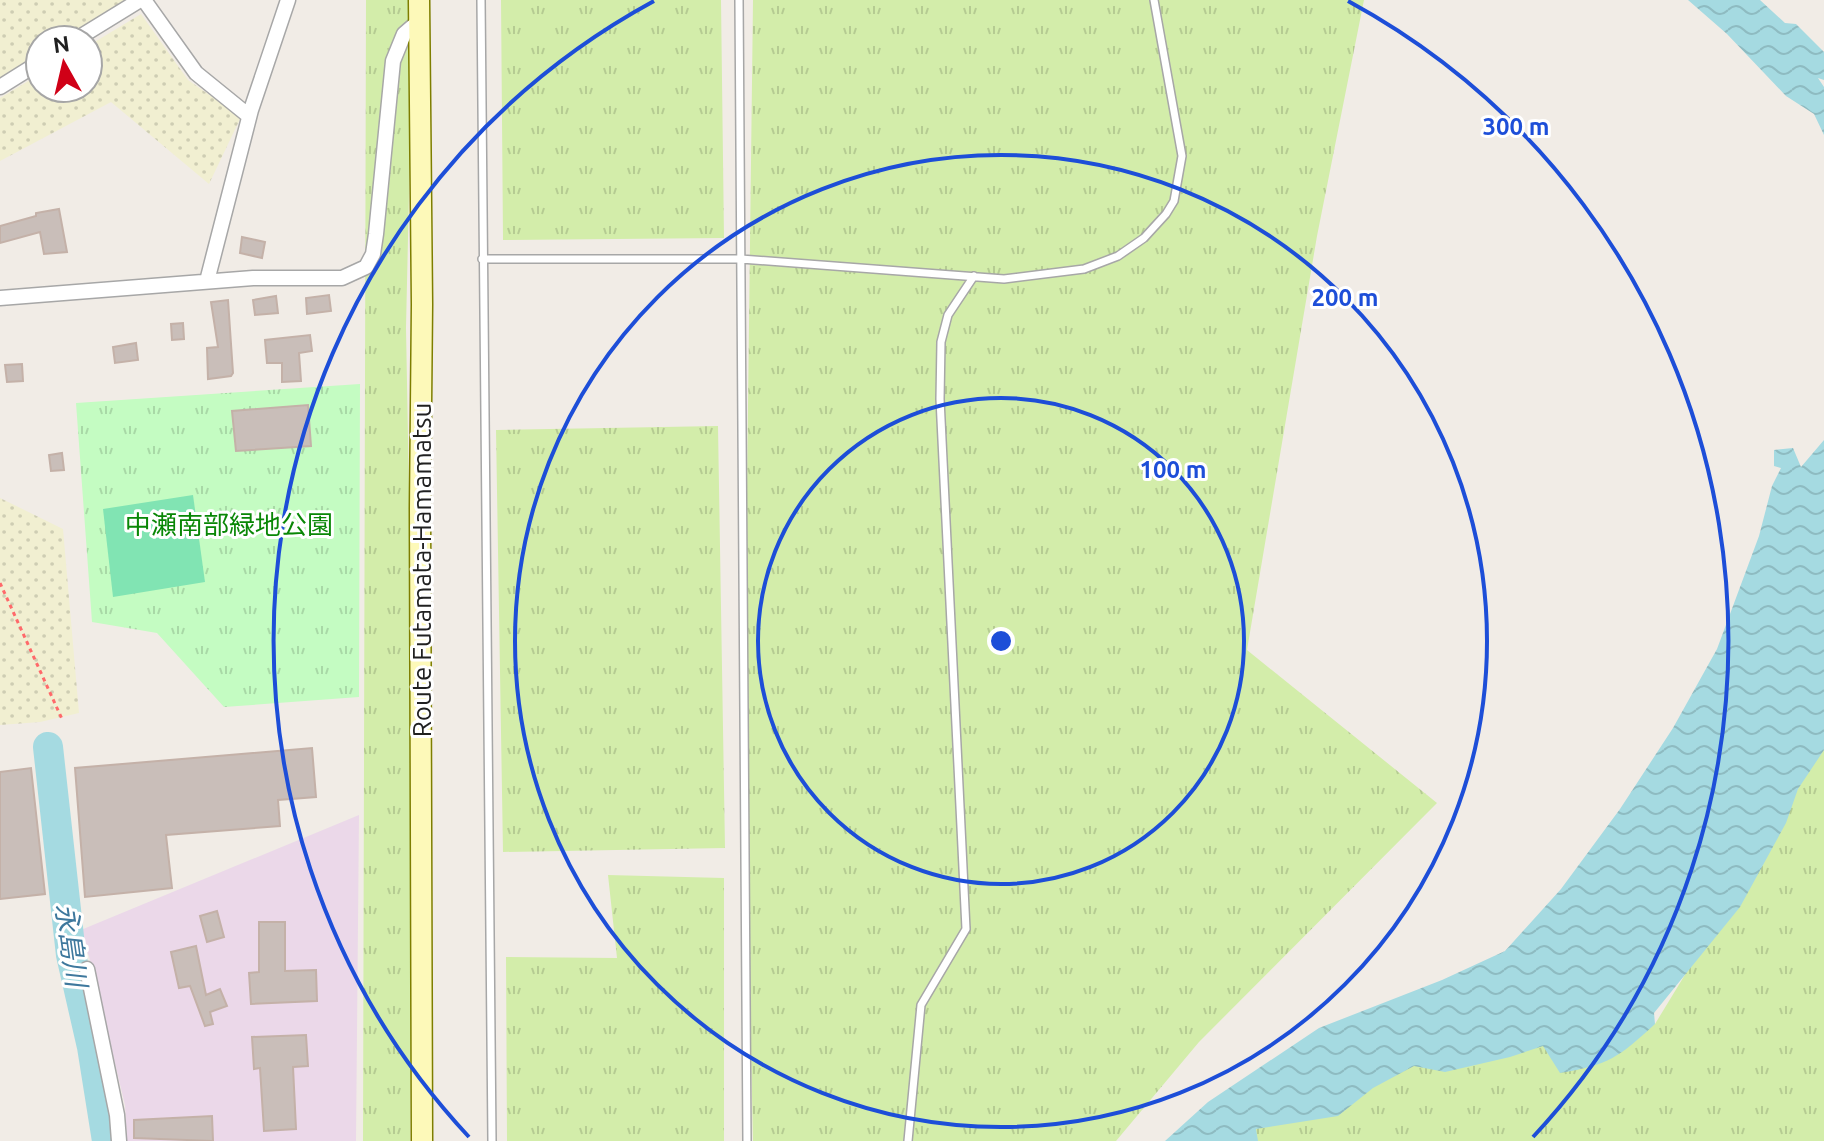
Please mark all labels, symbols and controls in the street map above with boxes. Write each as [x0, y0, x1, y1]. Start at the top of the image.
north arrow [24, 24, 104, 104]
text: N [51, 30, 71, 57]
text: 300 m [1483, 113, 1549, 140]
text: 200 m [1312, 284, 1378, 311]
street label: Route Futamata-Hamamatsu [407, 403, 436, 737]
text: 100 m [1140, 456, 1206, 483]
park label: 中瀬南部緑地公園 [125, 510, 333, 539]
centre of rings [987, 627, 1015, 655]
water label: 永島川 [51, 901, 94, 992]

